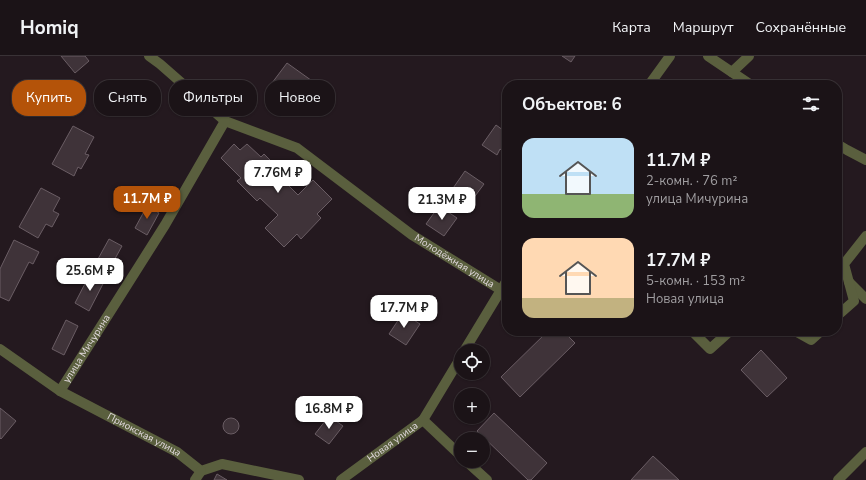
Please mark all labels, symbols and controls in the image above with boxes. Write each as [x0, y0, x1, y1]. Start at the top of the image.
text: Homiq [20, 15, 79, 41]
text: Карта [612, 18, 651, 37]
text: Маршрут [673, 18, 734, 37]
text: Сохранённые [756, 18, 846, 37]
chip: Купить [12, 80, 86, 116]
chip: Снять [94, 80, 161, 116]
chip: Фильтры [169, 80, 257, 116]
chip: Новое [265, 80, 335, 116]
text: Объектов: 6 [522, 93, 622, 116]
icon: filters [800, 93, 822, 115]
text: 11.7M ₽ [646, 149, 710, 172]
icon: home [554, 154, 602, 202]
pin: 7.76M ₽ [241, 160, 315, 194]
text: 7.76M ₽ [253, 164, 303, 182]
text: 2-комн. · 76 m² [646, 172, 737, 190]
pin: 11.7M ₽ [110, 186, 184, 220]
pin: 21.3M ₽ [405, 187, 479, 221]
text: 11.7M ₽ [122, 190, 172, 208]
text: улица Мичурина [646, 190, 748, 208]
text: 21.3M ₽ [417, 191, 467, 209]
street label: Молодёжная улица [412, 231, 497, 291]
text: 17.7M ₽ [646, 249, 710, 272]
icon: home [554, 254, 602, 302]
pin: 25.6M ₽ [53, 258, 127, 292]
text: 25.6M ₽ [65, 262, 115, 280]
text: 5-комн. · 153 m² [646, 272, 745, 290]
text: Новая улица [646, 290, 724, 308]
pin: 17.7M ₽ [367, 295, 441, 329]
text: 17.7M ₽ [379, 299, 429, 317]
street label: улица Мичурина [60, 312, 114, 386]
map controls [454, 344, 490, 468]
button: locate [454, 344, 490, 380]
button: + [454, 388, 490, 424]
pin: 16.8M ₽ [292, 396, 366, 430]
text: 16.8M ₽ [304, 400, 354, 418]
street label: Приокская улица [105, 410, 184, 460]
street label: Новая улица [364, 419, 421, 466]
button: − [454, 432, 490, 468]

